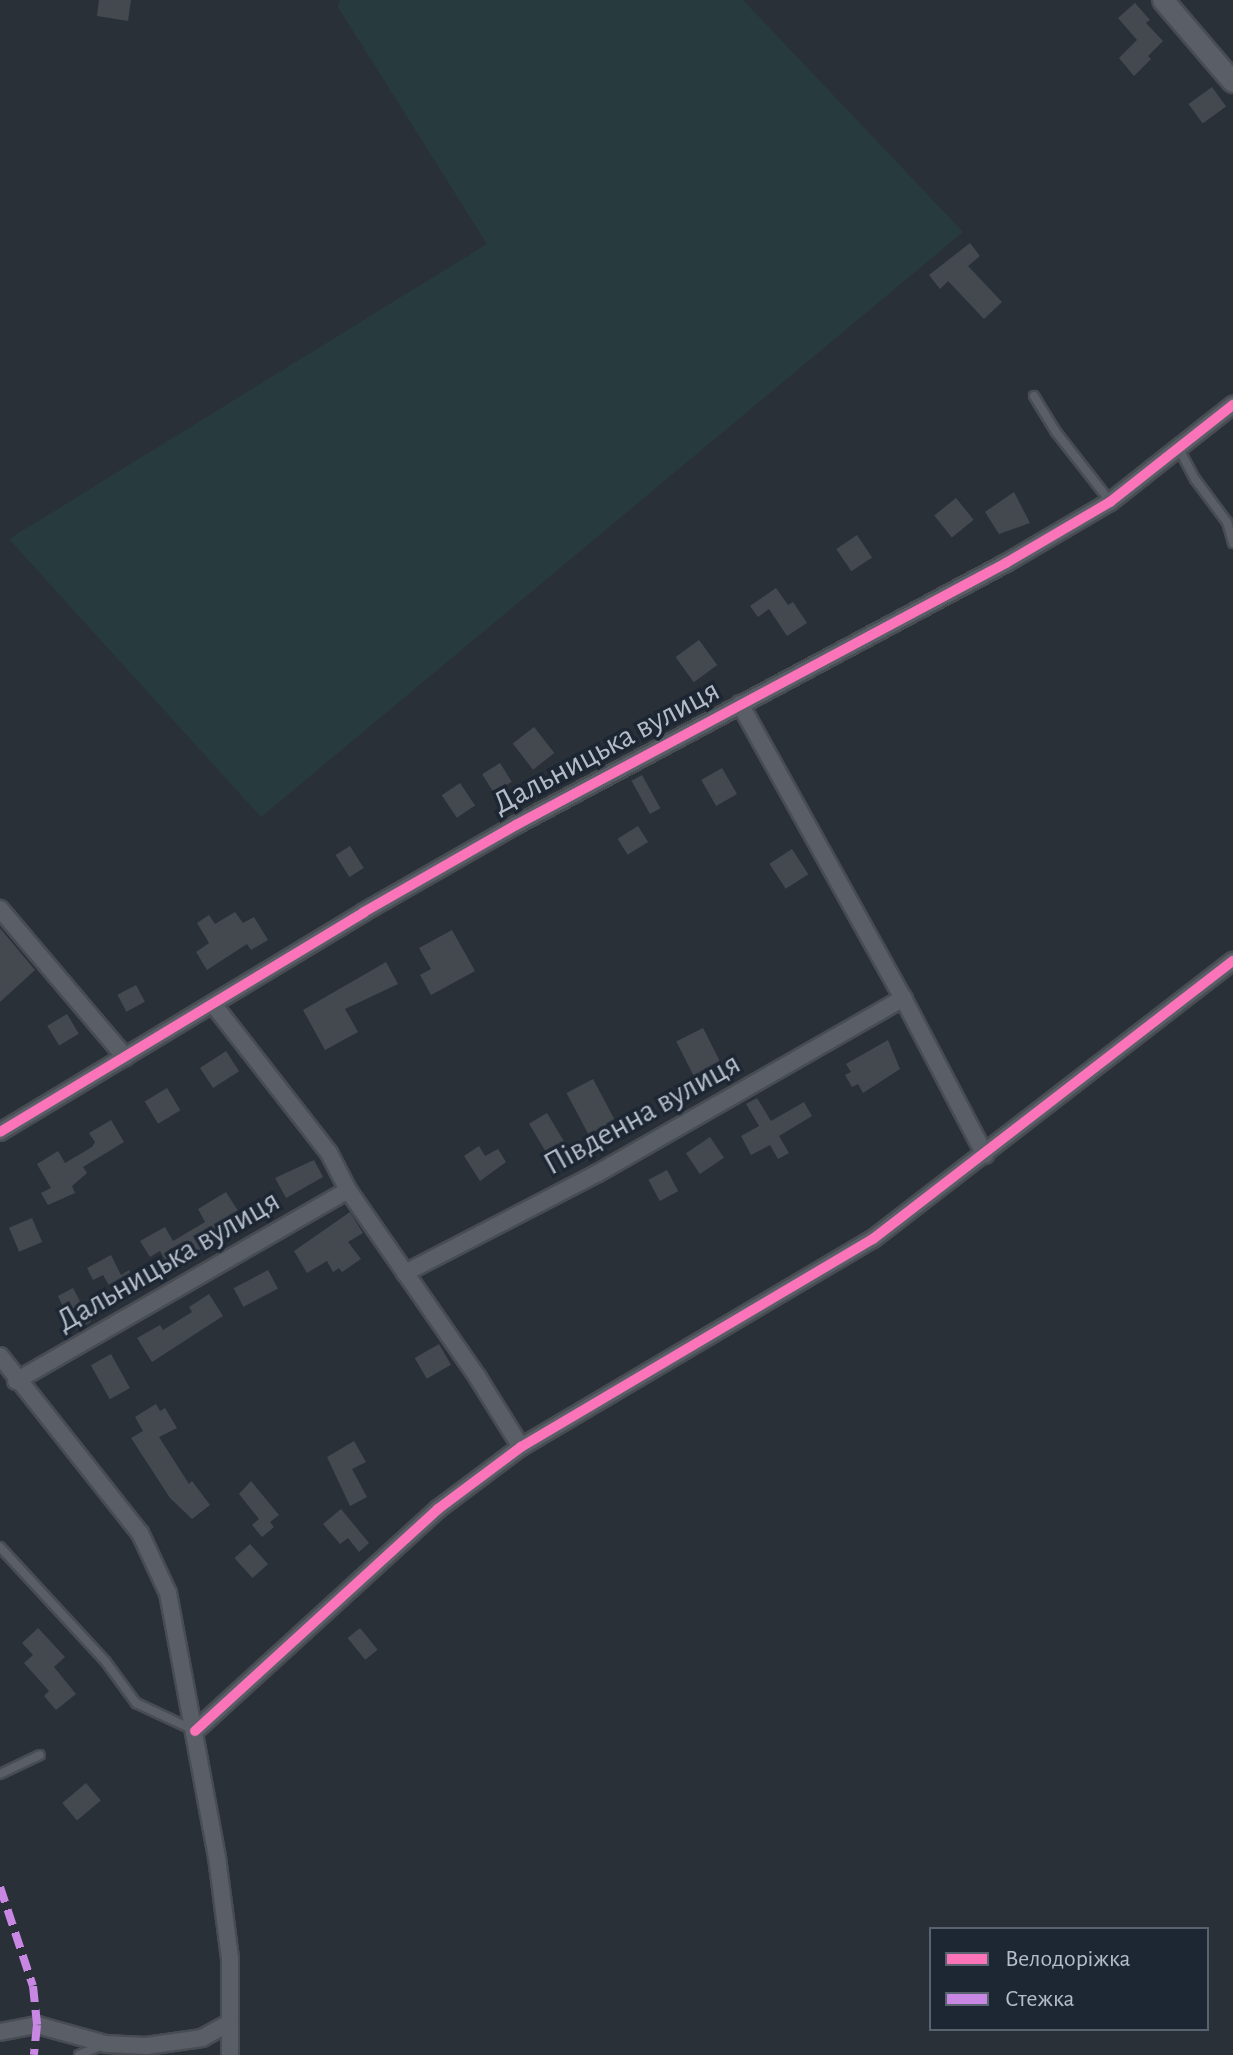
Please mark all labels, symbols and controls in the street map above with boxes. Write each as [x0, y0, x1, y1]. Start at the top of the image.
street label: Дальницька вулиця [486, 671, 726, 823]
street label: Південна вулиця [537, 1044, 747, 1184]
street label: Дальницька вулиця [49, 1181, 287, 1341]
legend [929, 1927, 1209, 2031]
text: Велодоріжка [1005, 1947, 1130, 1971]
text: Стежка [1005, 1987, 1074, 2011]

